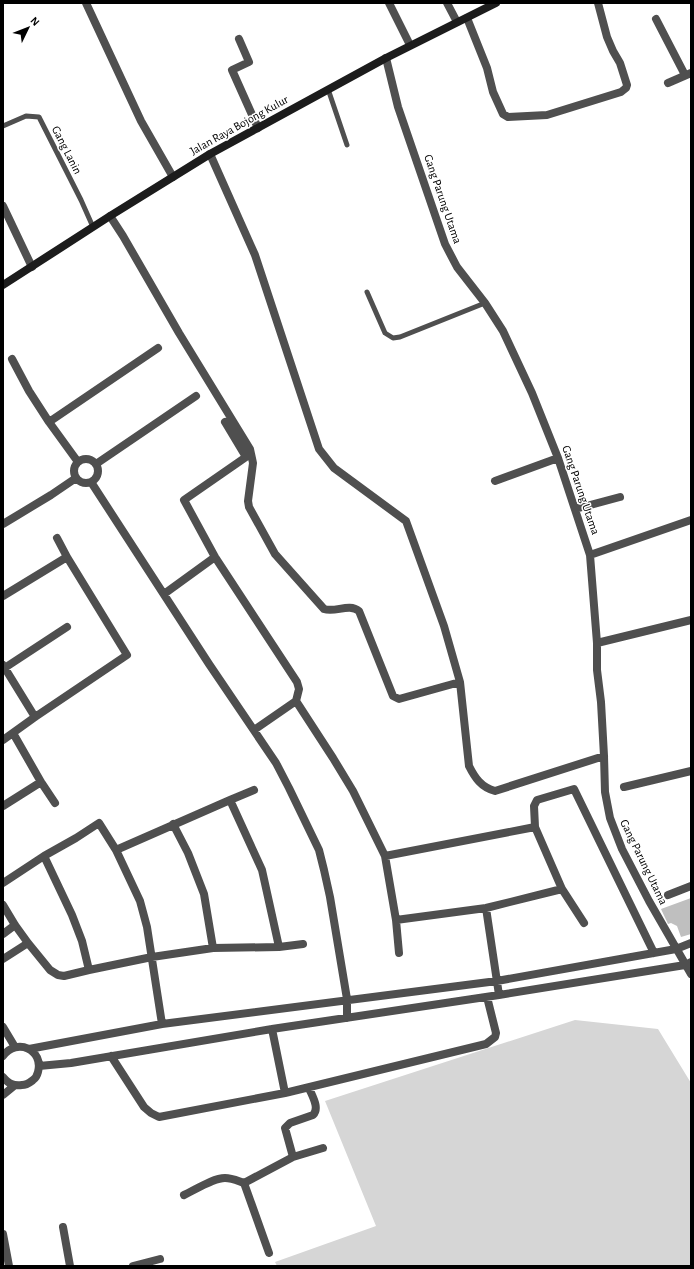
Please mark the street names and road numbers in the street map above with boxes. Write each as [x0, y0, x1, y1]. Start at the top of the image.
street label: Jalan Raya Bojong Kulur [188, 93, 291, 158]
street label: Gang Lanin [50, 124, 84, 176]
street label: Gang Parung Utama [422, 153, 464, 246]
street label: Gang Parung Utama [560, 444, 602, 537]
street label: Gang Parung Utama [618, 817, 670, 907]

